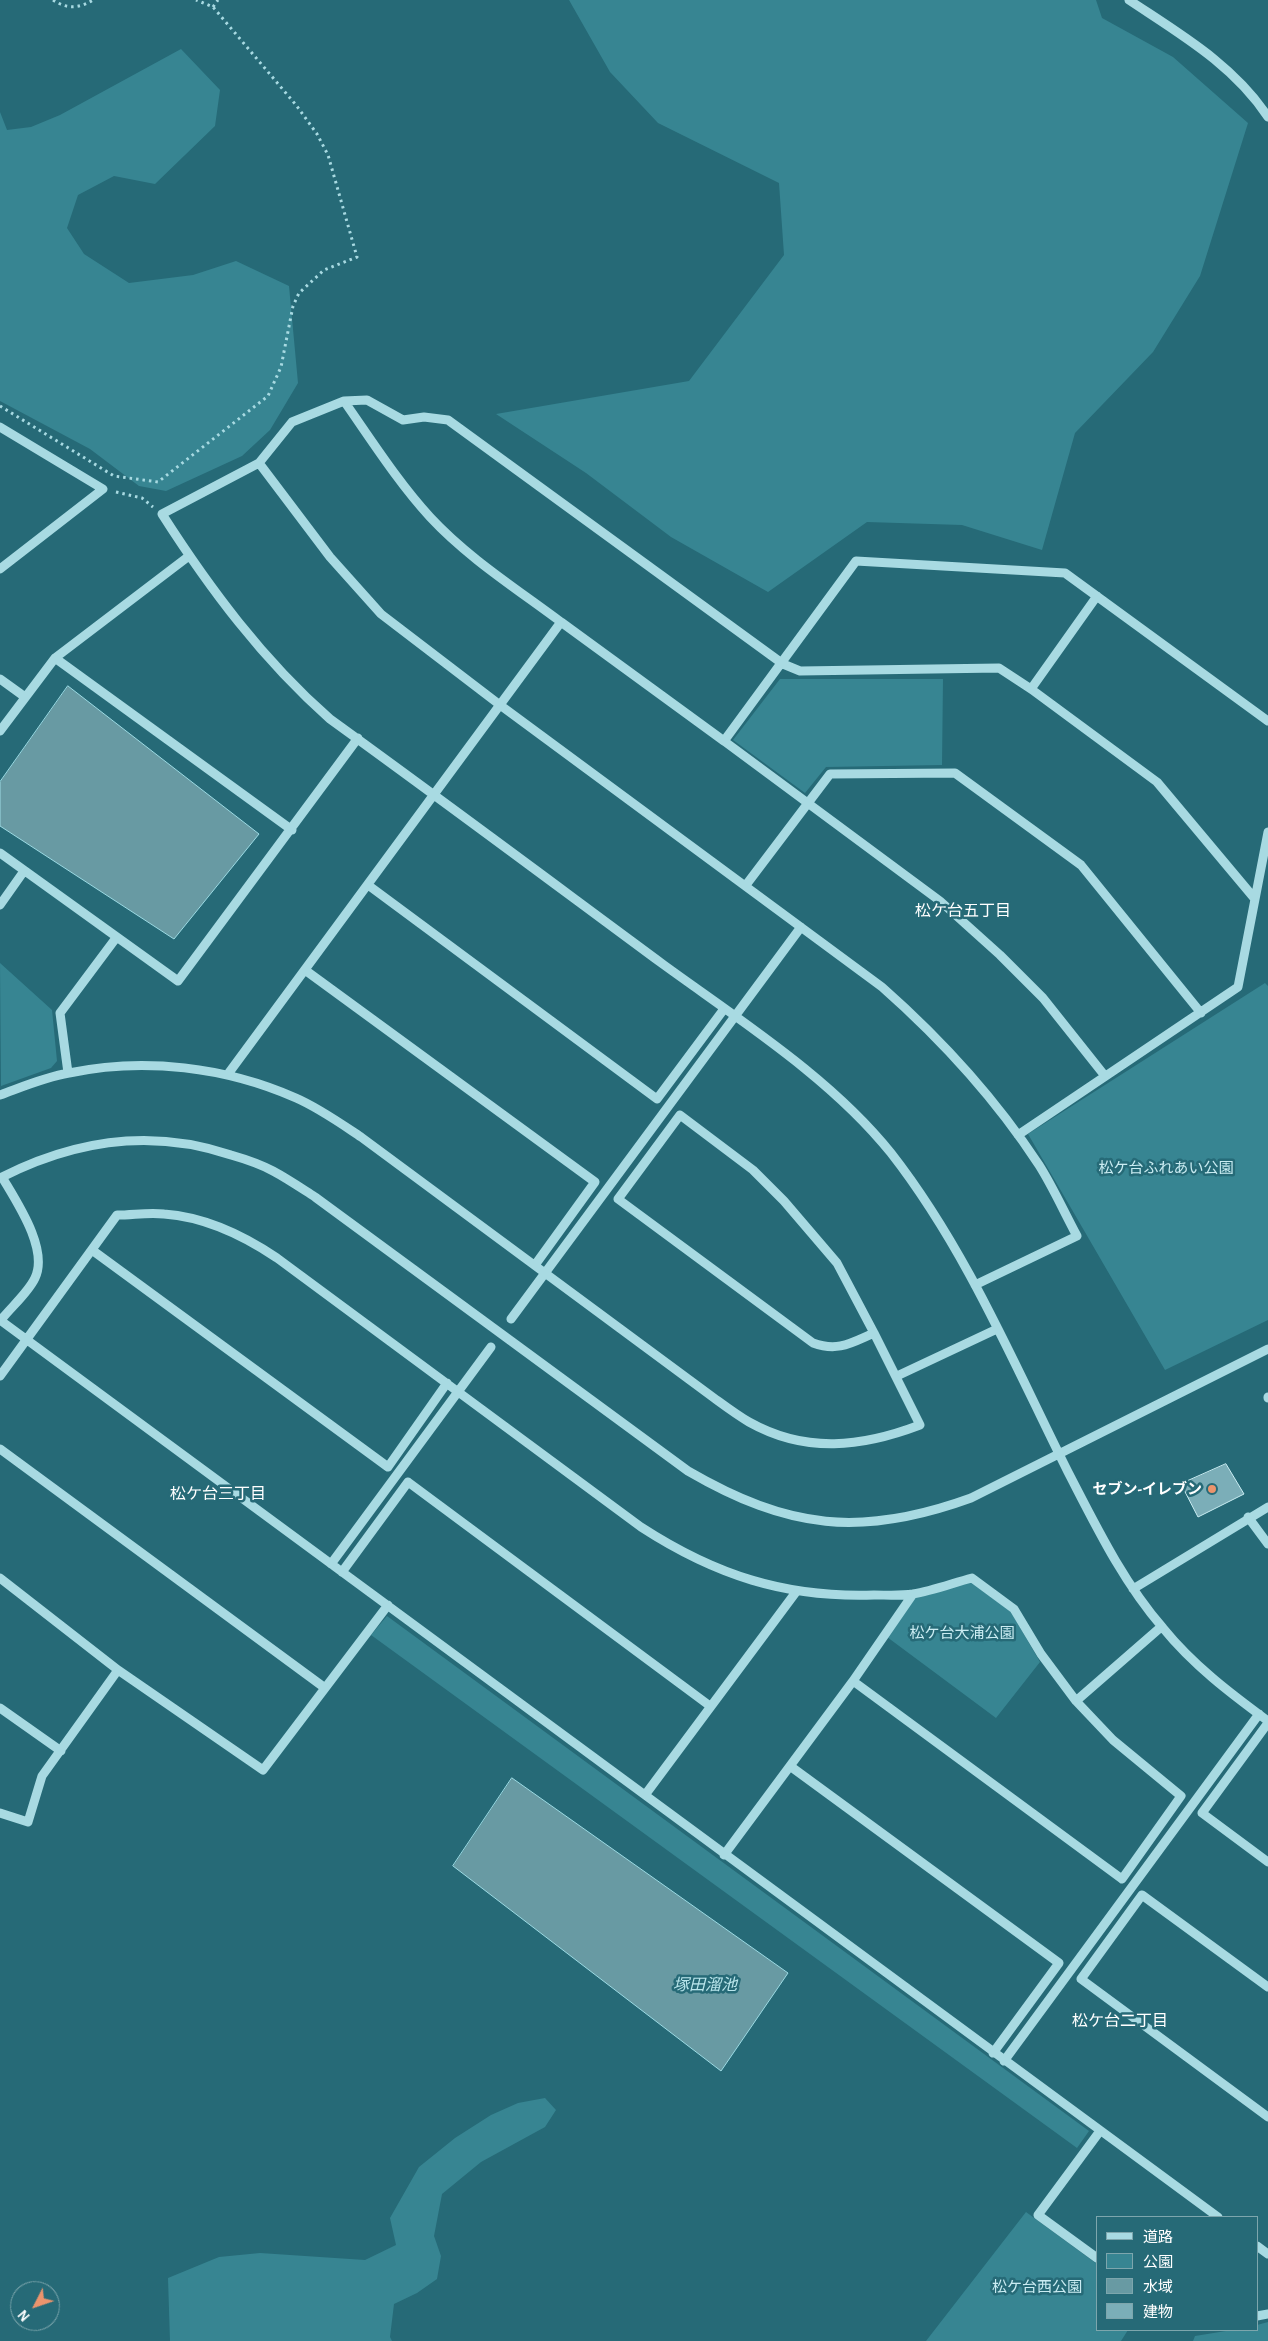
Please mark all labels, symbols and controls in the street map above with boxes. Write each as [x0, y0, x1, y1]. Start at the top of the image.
district label: 松ケ台五丁目 [915, 901, 1011, 921]
park label: 松ケ台ふれあい公園 [1099, 1159, 1233, 1177]
place label: セブン-イレブン [1092, 1480, 1202, 1498]
marker: セブン-イレブン [1206, 1483, 1218, 1495]
district label: 松ケ台三丁目 [170, 1484, 266, 1504]
park label: 松ケ台大浦公園 [910, 1624, 1014, 1642]
water label: 塚田溜池 [673, 1975, 737, 1995]
district label: 松ケ台二丁目 [1072, 2011, 1168, 2031]
legend [1096, 2216, 1258, 2331]
text: 道路 [1143, 2230, 1173, 2245]
text: 公園 [1143, 2255, 1173, 2270]
park label: 松ケ台西公園 [992, 2278, 1082, 2296]
text: 水域 [1143, 2280, 1173, 2295]
north arrow [10, 2281, 60, 2331]
text: 建物 [1143, 2305, 1173, 2320]
text: N [16, 2307, 33, 2323]

